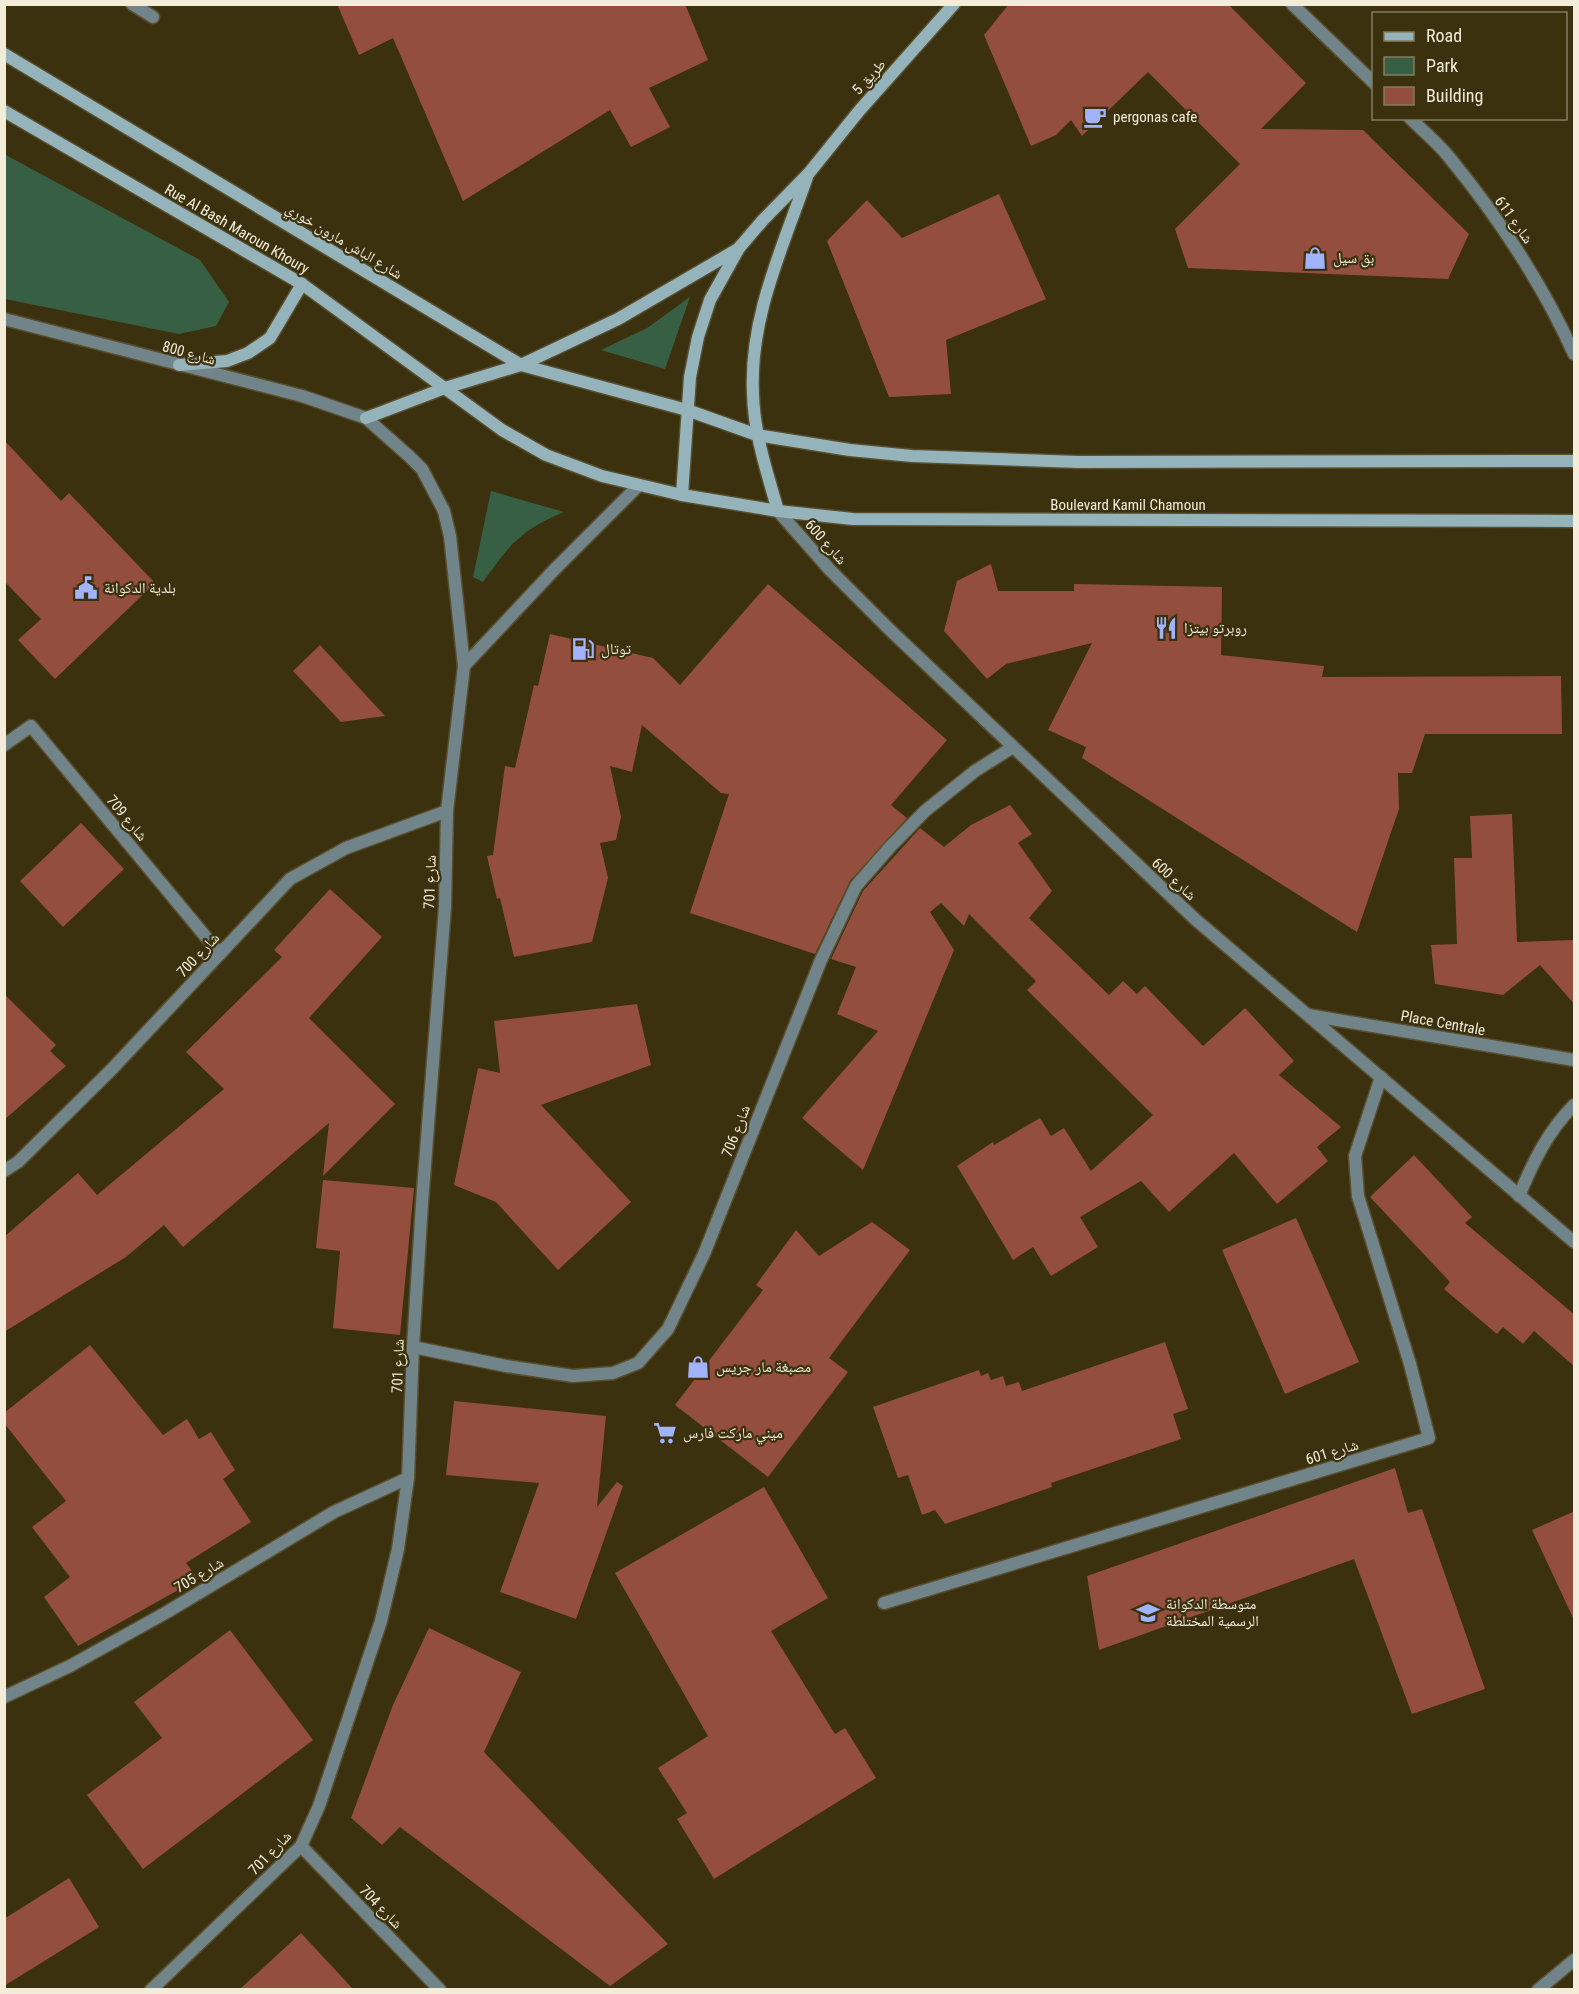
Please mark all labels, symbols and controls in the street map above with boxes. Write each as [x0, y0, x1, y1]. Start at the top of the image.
legend [1372, 12, 1567, 120]
text: Road [1426, 25, 1462, 46]
street label: طريق 5 [848, 55, 890, 99]
text: Park [1426, 55, 1458, 76]
text: Building [1426, 85, 1483, 106]
cafe icon: pergonas cafe [1082, 104, 1108, 130]
place label: pergonas cafe [1113, 108, 1197, 126]
street label: Rue Al Bash Maroun Khoury [162, 180, 312, 278]
street label: شارع 611 [1490, 193, 1537, 248]
street label: شارع الباش مارون خوري [281, 199, 406, 285]
shop icon: بق سيل [1302, 245, 1328, 271]
place label: بق سيل [1333, 249, 1374, 268]
street label: 800 شارع [160, 337, 218, 370]
street label: Boulevard Kamil Chamoun [1050, 496, 1206, 514]
street label: شارع 600 [800, 516, 851, 569]
public building icon: بلدية الدكوانة [73, 575, 99, 601]
place label: بلدية الدكوانة [104, 579, 176, 597]
restaurant icon: روبرتو بيتزا [1153, 615, 1179, 641]
place label: روبرتو بيتزا [1184, 619, 1247, 637]
fuel station icon: توتال [570, 636, 596, 662]
place label: توتال [601, 640, 632, 659]
street label: شارع 709 [102, 791, 151, 845]
street label: شارع 701 [420, 854, 441, 909]
street label: شارع 600 [1147, 854, 1200, 905]
street label: شارع 700 [173, 929, 224, 982]
street label: Place Centrale [1399, 1007, 1487, 1039]
street label: شارع 706 [718, 1102, 755, 1160]
street label: شارع 701 [388, 1338, 409, 1393]
shop icon: مصبغة مار جريس [685, 1354, 711, 1380]
place label: مصبغة مار جريس [716, 1358, 811, 1377]
supermarket icon: ميني ماركت فارس [652, 1420, 678, 1446]
place label: ميني ماركت فارس [683, 1424, 783, 1445]
street label: شارع 601 [1303, 1435, 1361, 1469]
street label: شارع 705 [171, 1553, 227, 1598]
place label: متوسطة الدكوانة الرسمية المختلطة [1166, 1595, 1259, 1630]
school or university icon: متوسطة الدكوانة الرسمية المختلطة [1135, 1600, 1161, 1626]
street label: شارع 701 [245, 1827, 296, 1879]
street label: شارع 704 [355, 1881, 406, 1934]

